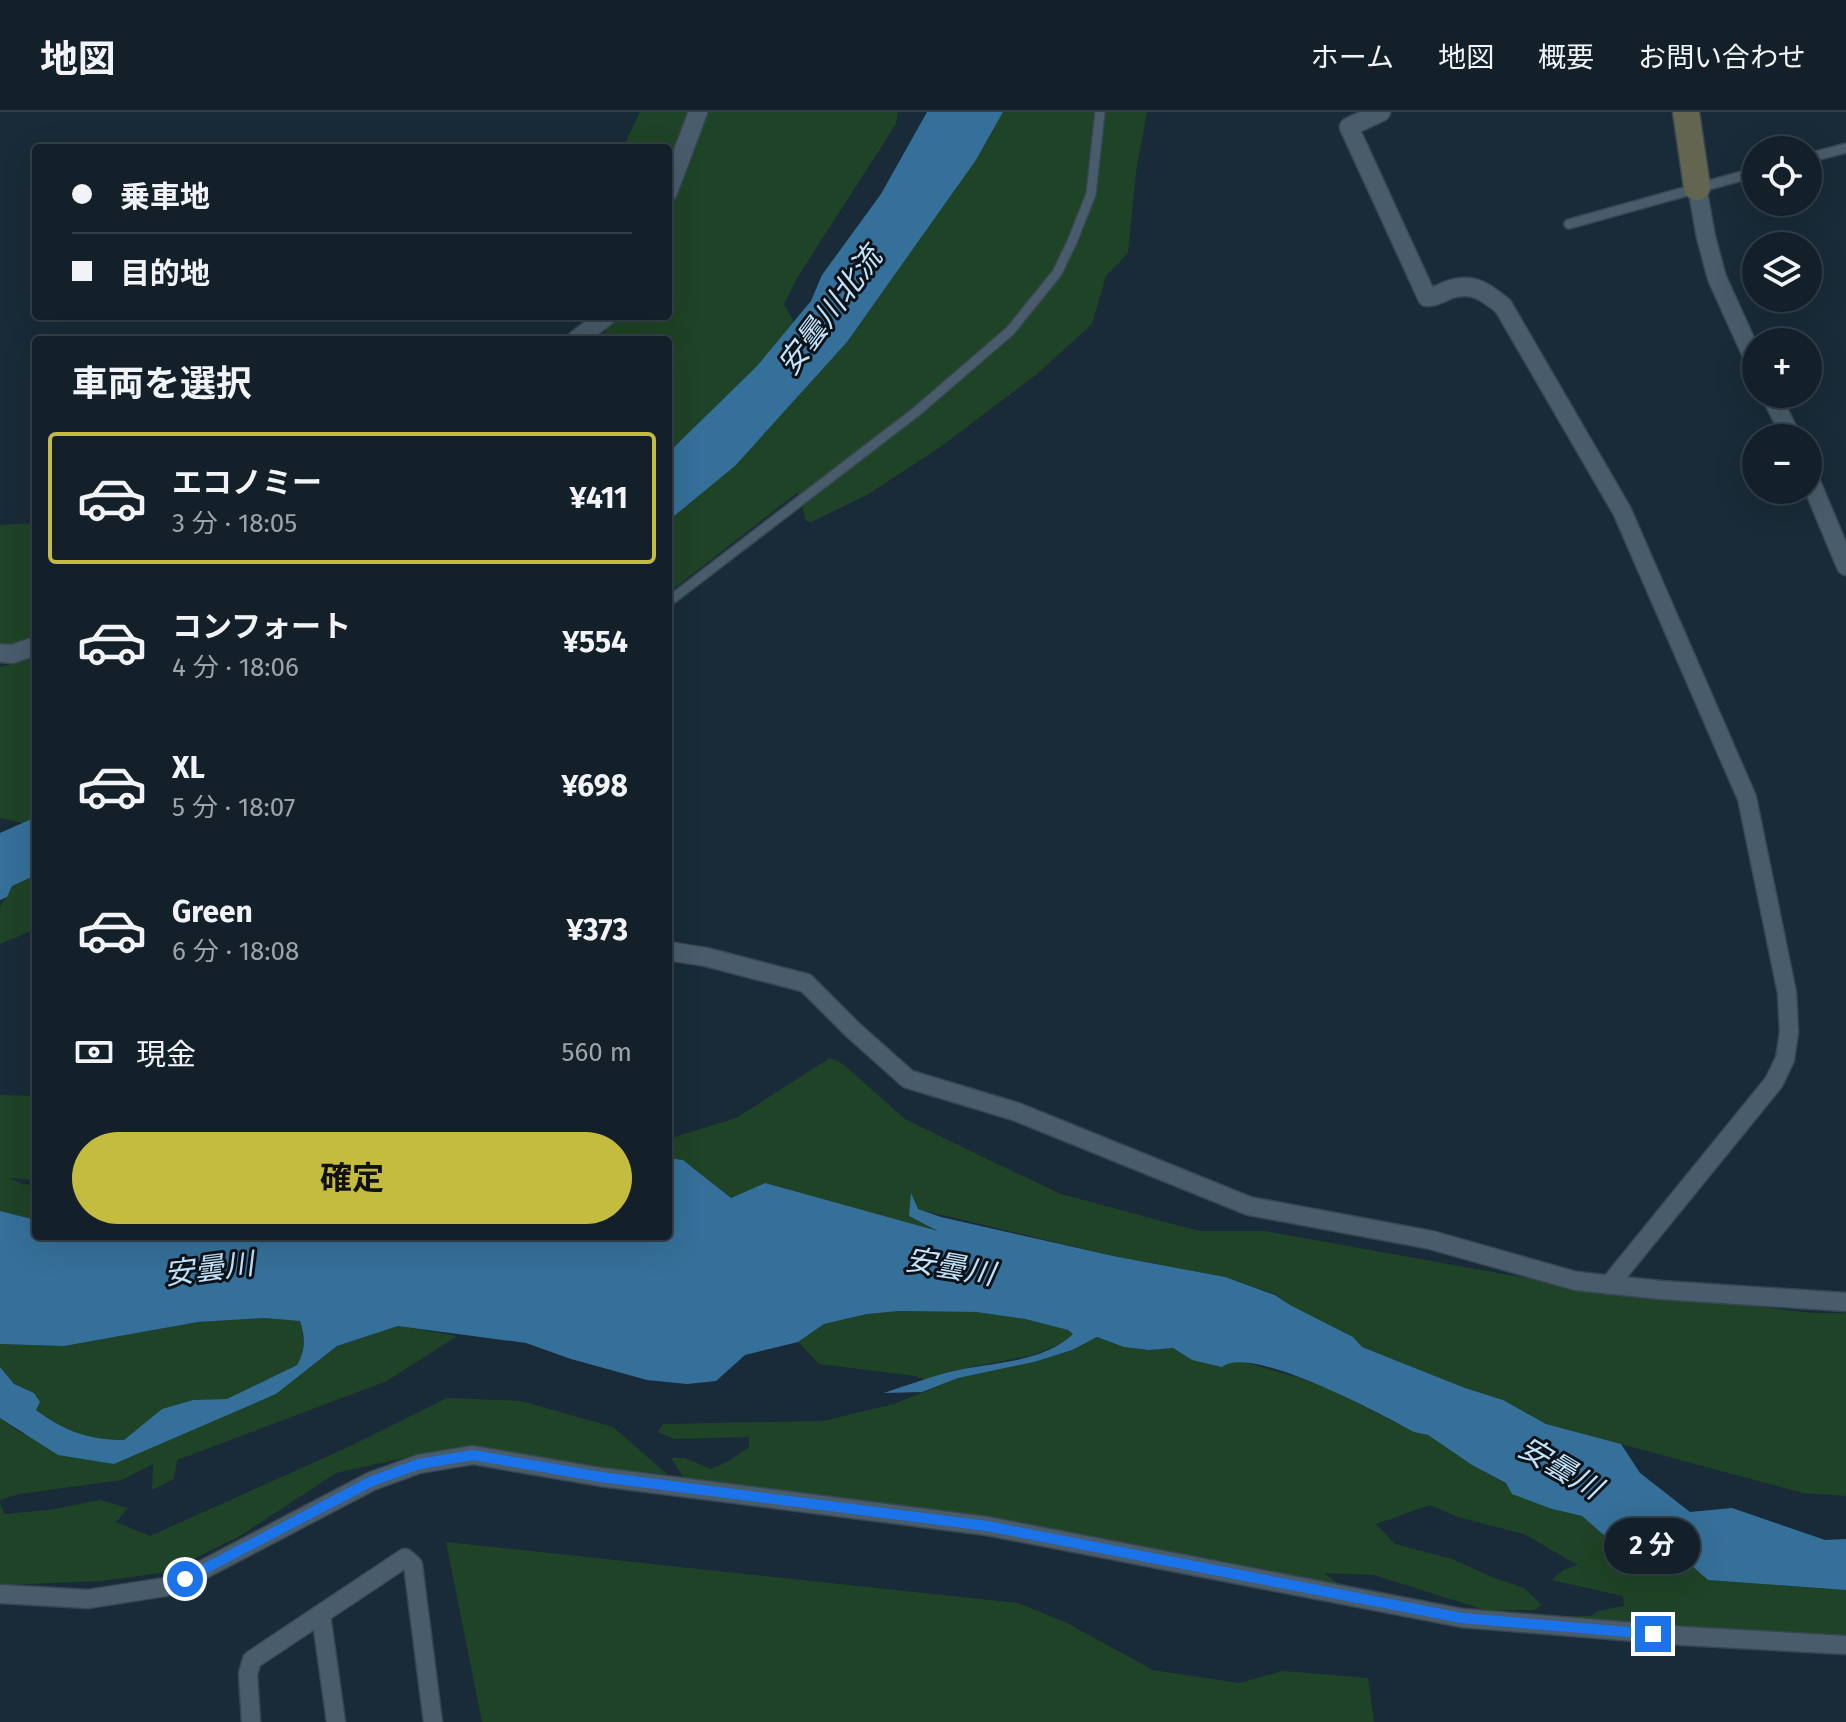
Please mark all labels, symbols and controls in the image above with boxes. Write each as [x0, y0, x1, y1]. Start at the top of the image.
text: 地図 [40, 36, 116, 82]
text: ホーム [1311, 41, 1394, 74]
text: 地図 [1438, 41, 1494, 74]
text: 概要 [1538, 41, 1594, 74]
text: お問い合わせ [1638, 41, 1806, 74]
map controls [1742, 136, 1822, 504]
button: locate [1742, 136, 1822, 216]
text: 乗車地 [120, 179, 210, 215]
button: layers [1742, 232, 1822, 312]
water label: 安曇川北流 [770, 237, 892, 382]
text: 目的地 [120, 256, 210, 292]
button: + [1742, 328, 1822, 408]
text: 車両を選択 [72, 362, 252, 406]
button: − [1742, 424, 1822, 504]
icon: car [76, 462, 148, 534]
text: エコノミー [172, 465, 322, 501]
text: ¥411 [569, 480, 628, 516]
text: 3 分 · 18:05 [172, 508, 297, 539]
icon: car [76, 606, 148, 678]
text: コンフォート [172, 609, 351, 645]
text: ¥554 [562, 624, 628, 660]
text: 4 分 · 18:06 [172, 652, 299, 683]
icon: car [76, 750, 148, 822]
text: XL [172, 750, 205, 786]
text: ¥698 [561, 768, 628, 804]
text: 5 分 · 18:07 [172, 792, 295, 823]
icon: car [76, 894, 148, 966]
text: Green [172, 894, 253, 930]
text: ¥373 [567, 912, 628, 948]
text: 6 分 · 18:08 [172, 936, 299, 967]
icon: cash [72, 1030, 116, 1074]
text: 現金 [136, 1037, 196, 1073]
text: 560 m [561, 1037, 632, 1068]
button: 確定 [72, 1132, 632, 1224]
water label: 安曇川 [903, 1241, 1000, 1293]
water label: 安曇川 [162, 1245, 259, 1292]
water label: 安曇川 [1512, 1429, 1610, 1508]
callout: 2 分 [1605, 1518, 1701, 1574]
text: 2 分 [1629, 1530, 1675, 1561]
route start [167, 1561, 203, 1597]
route end [1635, 1616, 1671, 1652]

